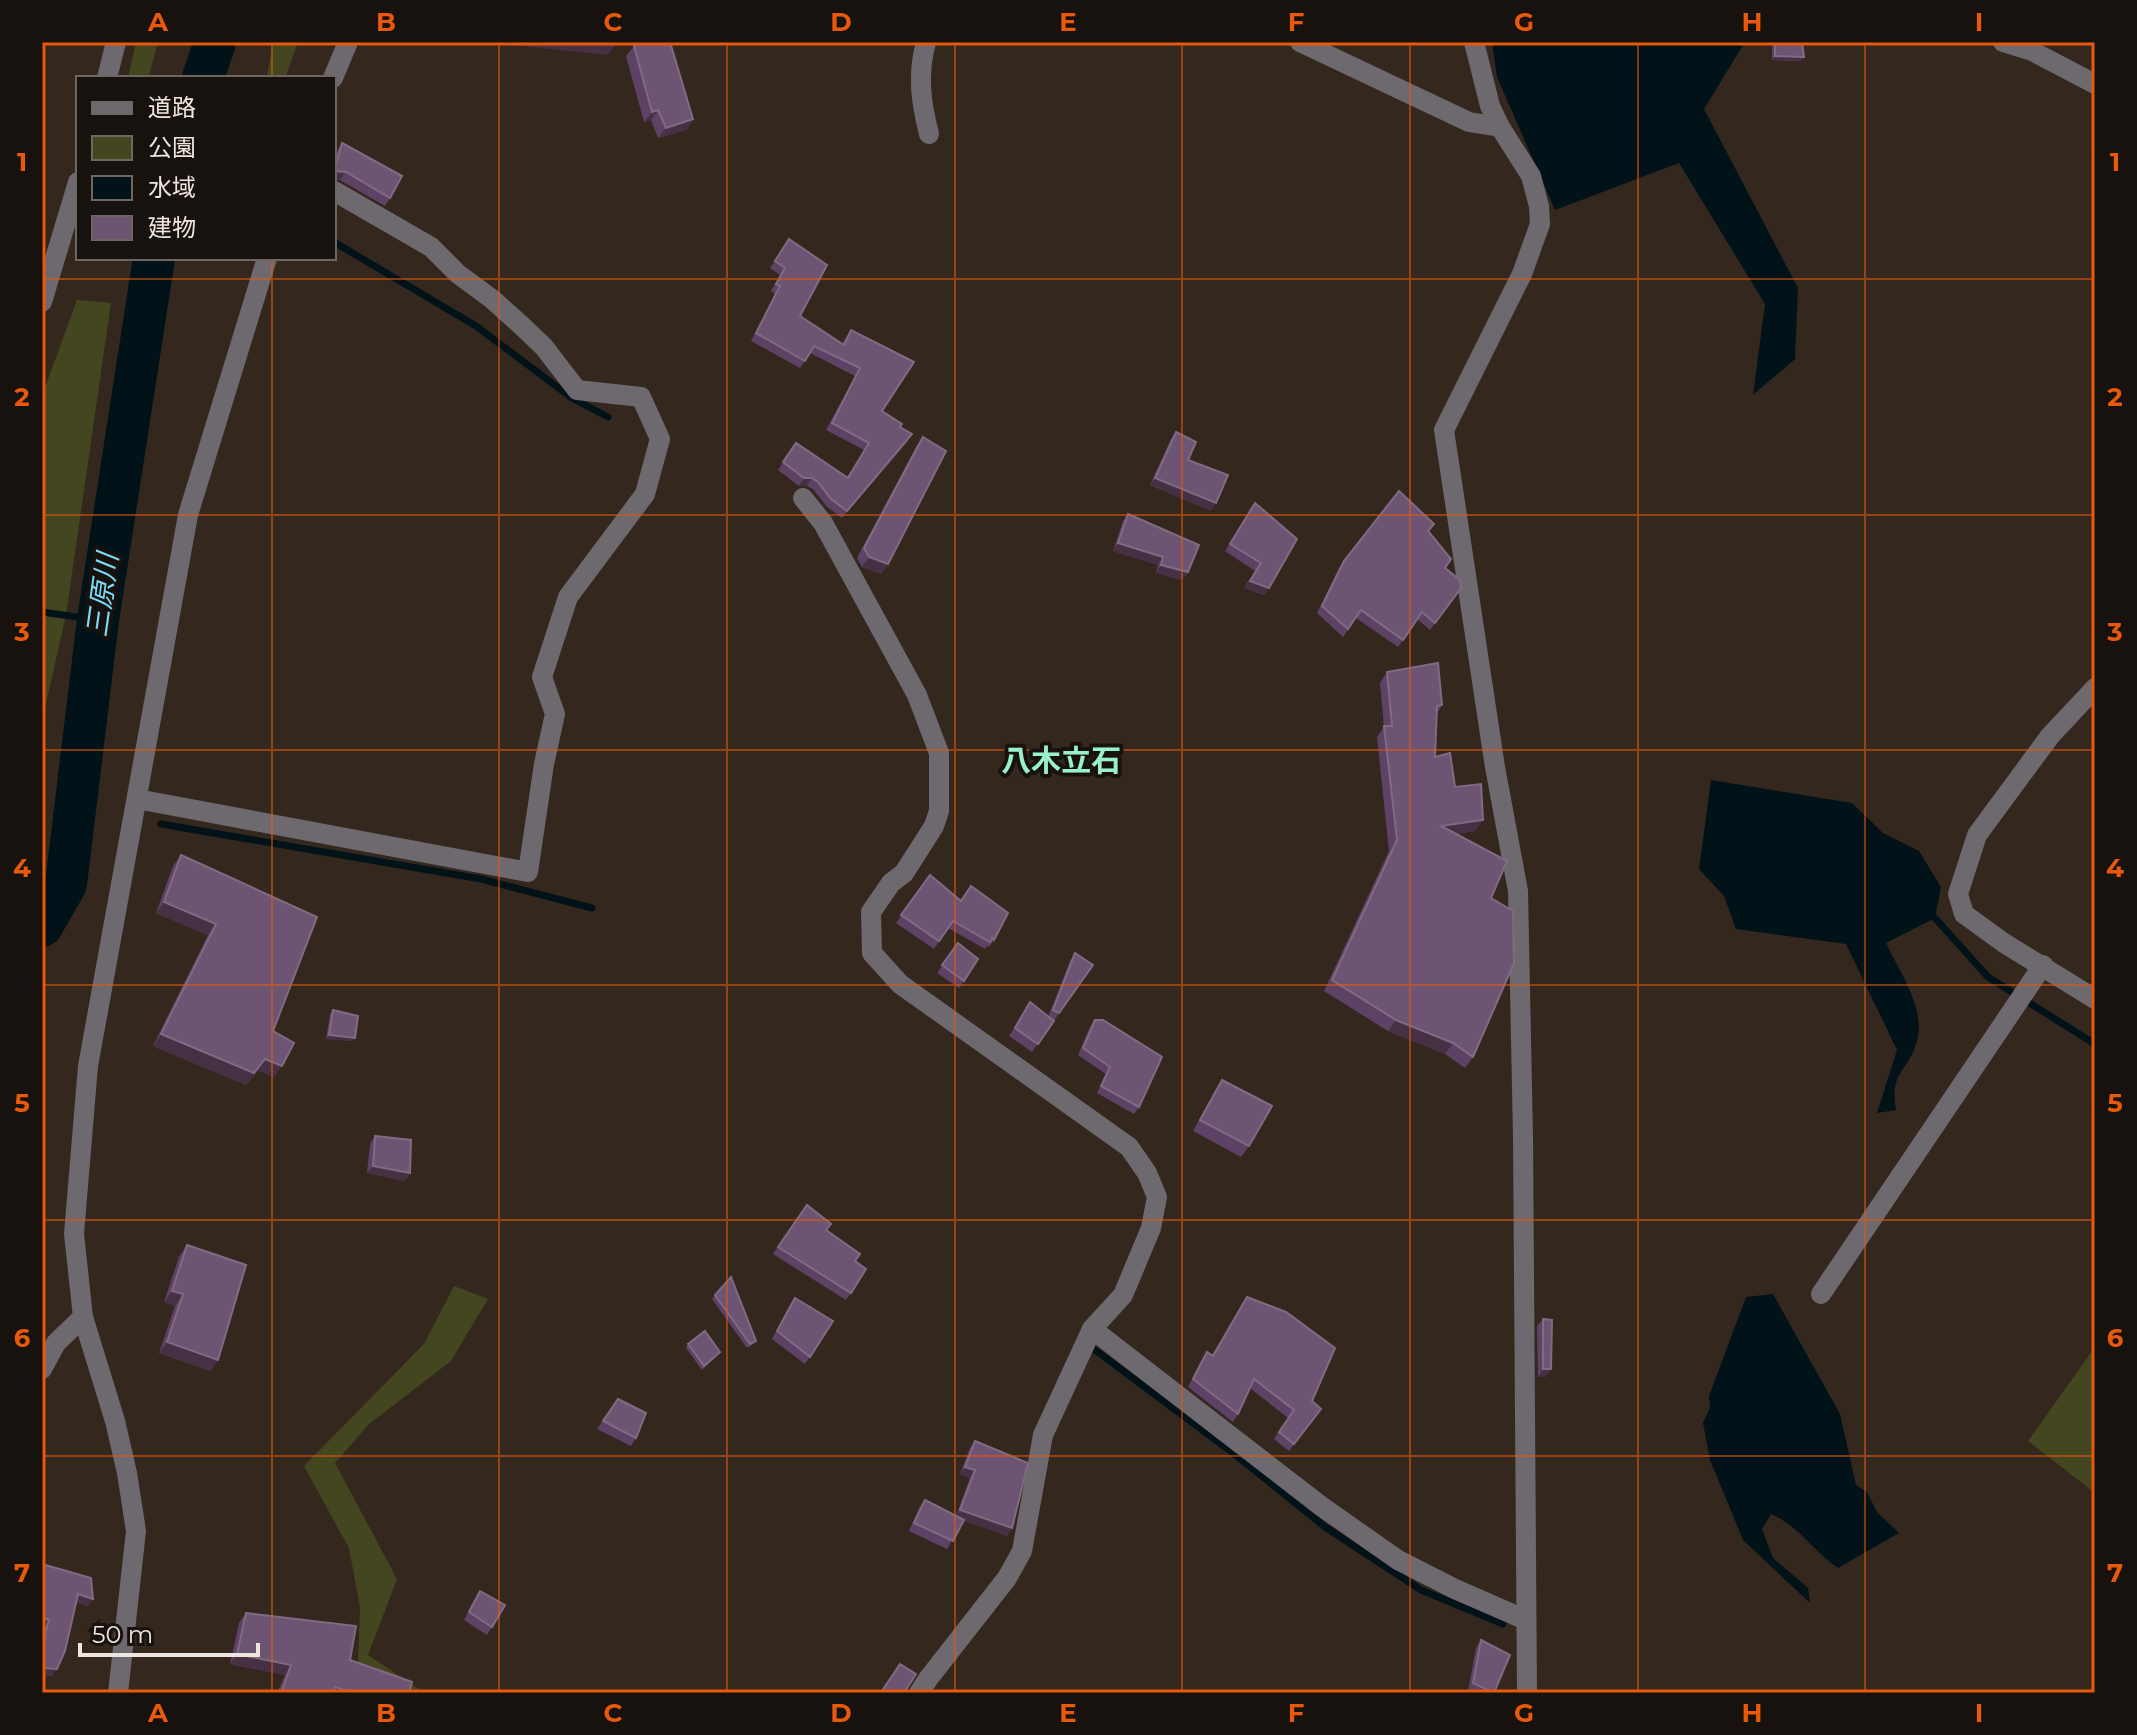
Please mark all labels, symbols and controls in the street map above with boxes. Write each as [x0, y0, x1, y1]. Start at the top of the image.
text: A [147, 6, 169, 38]
text: B [376, 6, 396, 38]
text: C [604, 6, 623, 38]
text: D [830, 6, 852, 38]
text: E [1059, 6, 1077, 38]
text: F [1288, 6, 1304, 38]
text: G [1514, 6, 1534, 38]
text: H [1741, 6, 1763, 38]
text: I [1975, 6, 1983, 38]
legend [76, 76, 336, 260]
text: 道路 [148, 93, 196, 122]
text: 公園 [148, 133, 196, 162]
text: 1 [17, 146, 27, 178]
text: 1 [2110, 146, 2120, 178]
text: 水域 [148, 173, 196, 202]
text: 建物 [148, 213, 196, 242]
text: 2 [14, 381, 30, 413]
text: 2 [2107, 381, 2123, 413]
water label: 三原川 [79, 548, 125, 639]
text: 3 [13, 616, 30, 648]
text: 3 [2106, 616, 2123, 648]
district label: 八木立石 [1001, 742, 1121, 779]
text: 4 [13, 852, 31, 884]
text: 4 [2106, 852, 2124, 884]
text: 5 [14, 1087, 30, 1119]
text: 5 [2107, 1087, 2123, 1119]
text: 6 [14, 1322, 31, 1354]
text: 6 [2107, 1322, 2124, 1354]
text: 7 [14, 1557, 30, 1589]
text: 7 [2107, 1557, 2123, 1589]
scale bar [80, 1607, 258, 1657]
text: 50 m [92, 1620, 153, 1649]
text: A [147, 1697, 169, 1729]
text: B [376, 1697, 396, 1729]
text: C [604, 1697, 623, 1729]
text: D [830, 1697, 852, 1729]
text: E [1059, 1697, 1077, 1729]
text: F [1288, 1697, 1304, 1729]
text: G [1514, 1697, 1534, 1729]
text: H [1741, 1697, 1763, 1729]
text: I [1975, 1697, 1983, 1729]

